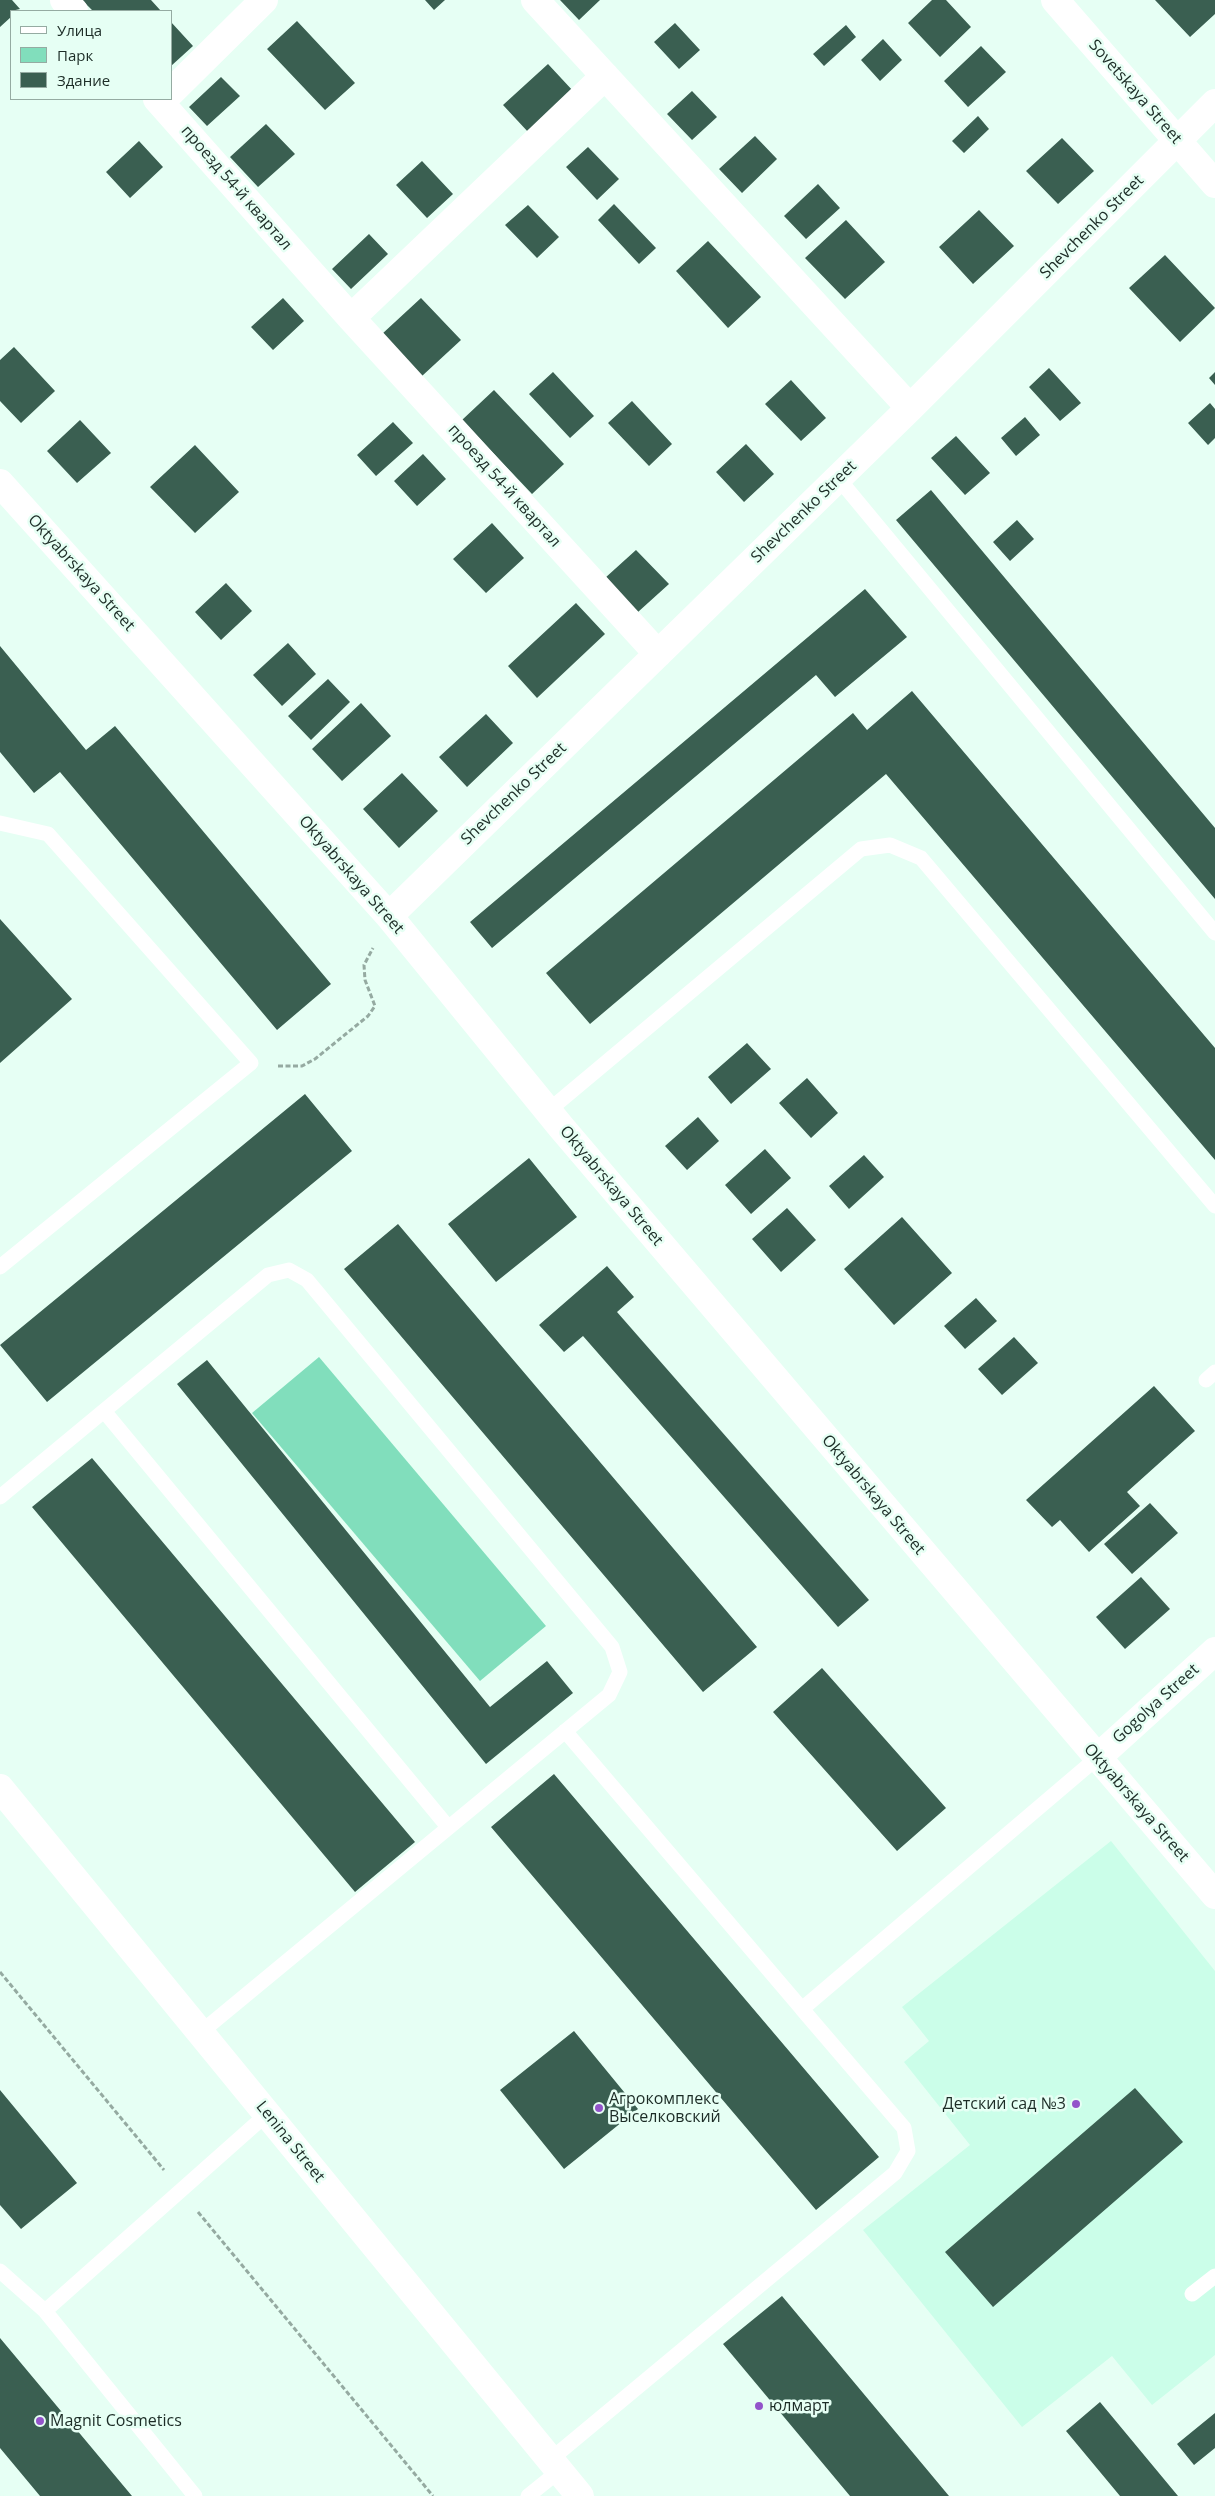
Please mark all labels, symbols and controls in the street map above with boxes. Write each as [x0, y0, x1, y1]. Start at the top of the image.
legend [10, 10, 172, 100]
text: Улица [57, 20, 102, 40]
street label: Sovetskaya Street [1085, 36, 1185, 148]
text: Парк [57, 45, 93, 65]
text: Здание [57, 70, 110, 90]
street label: проезд 54-й квартал [177, 122, 295, 254]
street label: Shevchenko Street [1036, 171, 1148, 283]
street label: проезд 54-й квартал [444, 421, 564, 551]
street label: Shevchenko Street [747, 457, 861, 567]
street label: Oktyabrskaya Street [24, 511, 138, 635]
street label: Shevchenko Street [457, 739, 571, 849]
street label: Oktyabrskaya Street [294, 812, 408, 938]
street label: Oktyabrskaya Street [555, 1122, 667, 1250]
street label: Oktyabrskaya Street [817, 1431, 929, 1559]
street label: Gogolya Street [1109, 1660, 1203, 1748]
street label: Oktyabrskaya Street [1079, 1740, 1193, 1866]
place label: Агрокомплекс Выселковский [609, 2089, 721, 2127]
place label: Детский сад №3 [943, 2094, 1066, 2114]
street label: Lenina Street [251, 2098, 329, 2186]
marker: Детский сад №3 [1070, 2098, 1082, 2110]
marker: Агрокомплекс Выселковский [593, 2102, 605, 2114]
place label: юлмарт [769, 2396, 829, 2416]
marker: юлмарт [753, 2400, 765, 2412]
place label: Magnit Cosmetics [50, 2411, 182, 2431]
marker: Magnit Cosmetics [34, 2415, 46, 2427]

